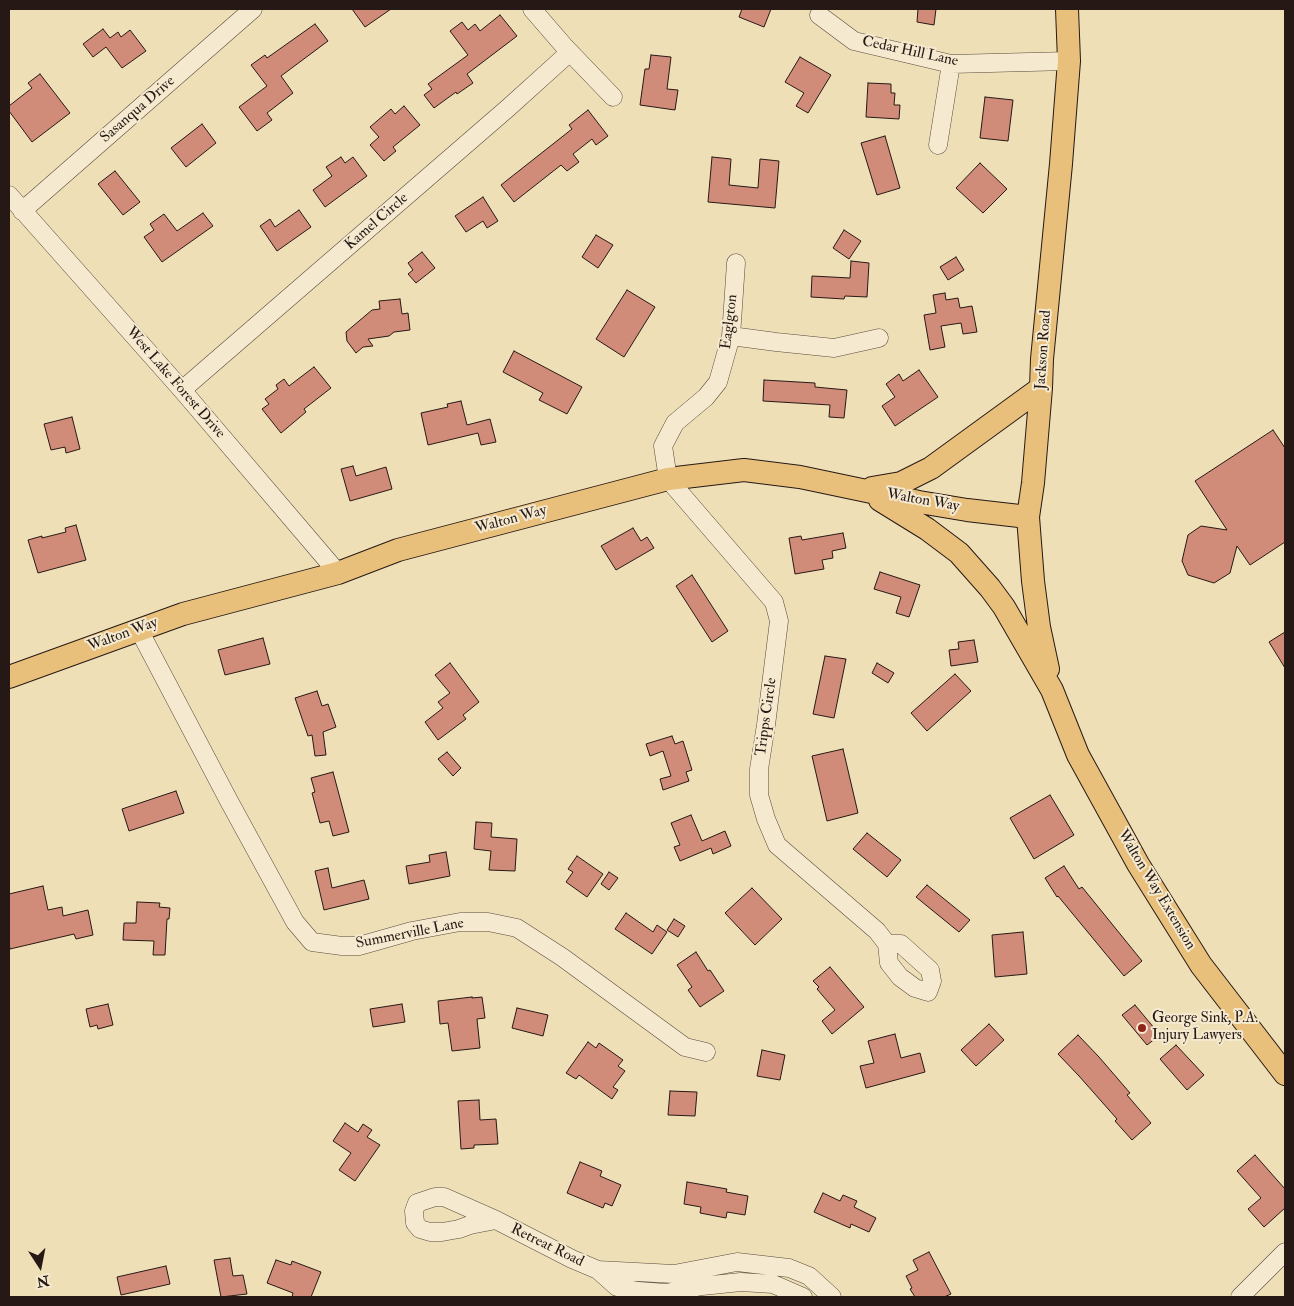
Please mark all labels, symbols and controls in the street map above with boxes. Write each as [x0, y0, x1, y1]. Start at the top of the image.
street label: Cedar Hill Lane [860, 33, 960, 71]
street label: Sasanqua Drive [97, 73, 179, 147]
street label: Kamel Circle [342, 190, 412, 254]
street label: Eaglgton [718, 293, 742, 351]
street label: Jackson Road [1032, 310, 1056, 390]
street label: West Lake Forest Drive [122, 323, 228, 443]
street label: Walton Way [885, 486, 961, 516]
street label: Walton Way [473, 502, 549, 538]
street label: Walton Way [85, 614, 161, 656]
street label: Tripps Circle [753, 677, 781, 757]
street label: Walton Way Extension [1113, 827, 1199, 953]
street label: Summerville Lane [354, 915, 466, 953]
place label: George Sink, P.A. Injury Lawyers [1152, 1010, 1258, 1045]
marker: George Sink, P.A. Injury Lawyers [1136, 1022, 1148, 1034]
street label: Retreat Road [508, 1221, 586, 1271]
north arrow [15, 1241, 65, 1291]
text: N [35, 1272, 51, 1291]

